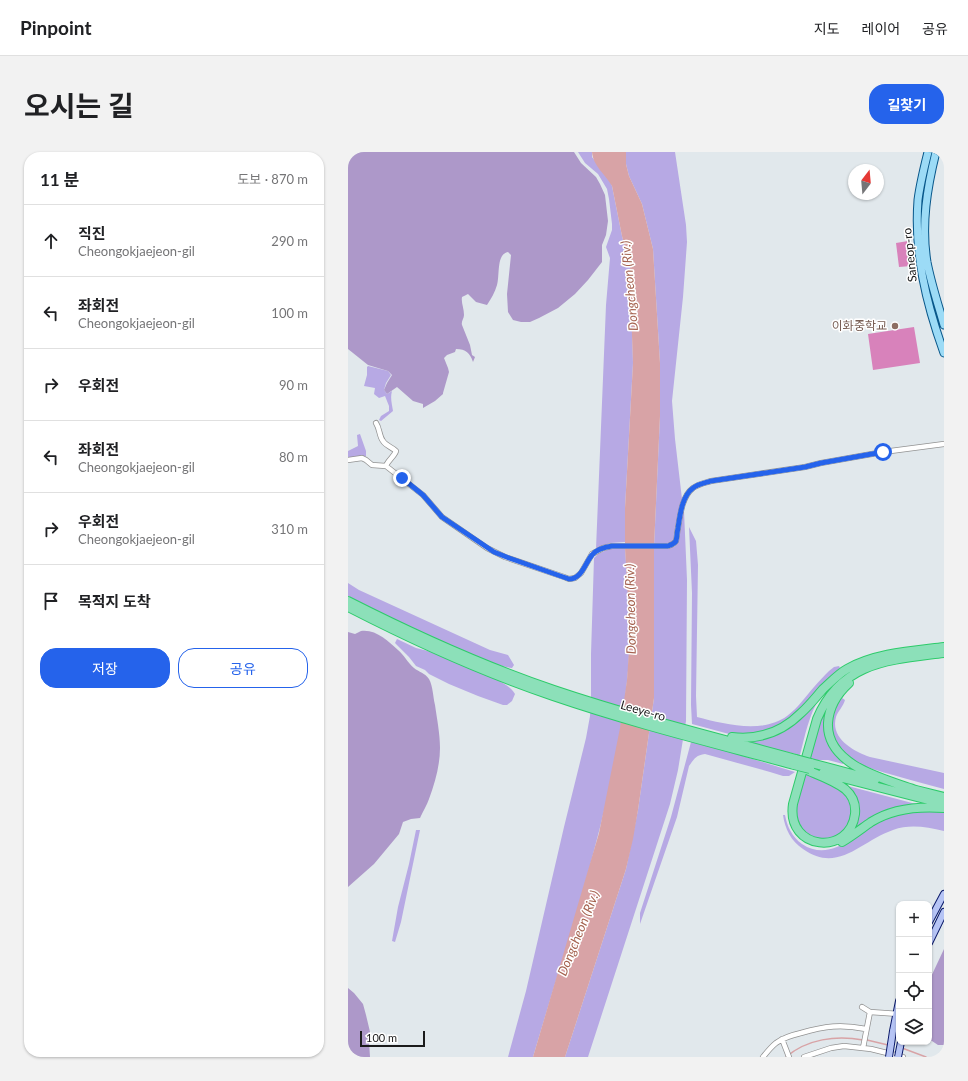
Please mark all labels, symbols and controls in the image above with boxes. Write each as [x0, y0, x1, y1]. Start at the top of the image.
text: Pinpoint [20, 16, 91, 39]
text: 지도 [814, 20, 840, 37]
text: 레이어 [862, 20, 900, 37]
text: 공유 [922, 20, 948, 37]
button: 길찾기 [869, 84, 944, 124]
text: 오시는 길 [24, 88, 134, 122]
north arrow [848, 164, 884, 200]
text: 11 분 [40, 169, 80, 190]
text: 도보 · 870 m [237, 171, 308, 187]
text: 직진 [78, 224, 106, 242]
street label: Saneop-ro [899, 227, 920, 283]
icon: ahead [40, 230, 62, 252]
text: 290 m [271, 233, 308, 249]
water label: Dongcheon (Riv.) [617, 240, 641, 332]
text: Cheongokjaejeon-gil [78, 243, 195, 259]
text: 좌회전 [78, 296, 119, 314]
icon: left [40, 302, 62, 324]
text: 100 m [271, 305, 308, 321]
text: Cheongokjaejeon-gil [78, 315, 195, 331]
place label: 이화중학교 [832, 318, 887, 333]
marker: 이화중학교 [890, 321, 900, 331]
icon: right [40, 374, 62, 396]
text: 우회전 [78, 376, 119, 394]
text: 90 m [279, 377, 308, 393]
text: 좌회전 [78, 440, 119, 458]
route start [874, 443, 892, 461]
icon: left [40, 446, 62, 468]
text: 80 m [279, 449, 308, 465]
text: Cheongokjaejeon-gil [78, 459, 195, 475]
route end [393, 469, 411, 487]
text: 우회전 [78, 512, 119, 530]
icon: right [40, 518, 62, 540]
text: 310 m [271, 521, 308, 537]
text: Cheongokjaejeon-gil [78, 531, 195, 547]
water label: Dongcheon (Riv.) [621, 564, 639, 654]
icon: arrive [40, 590, 62, 612]
text: 목적지 도착 [78, 592, 151, 610]
button: 저장 [40, 648, 170, 688]
button: 공유 [178, 648, 308, 688]
street label: Leeye-ro [619, 697, 667, 724]
water label: Dongcheon (Riv.) [554, 888, 602, 978]
map controls [896, 901, 932, 1045]
button: + [896, 901, 932, 937]
button: − [896, 937, 932, 973]
button: locate [896, 973, 932, 1009]
button: layers [896, 1009, 932, 1045]
scale bar [360, 1029, 425, 1048]
text: 100 m [366, 1031, 397, 1044]

